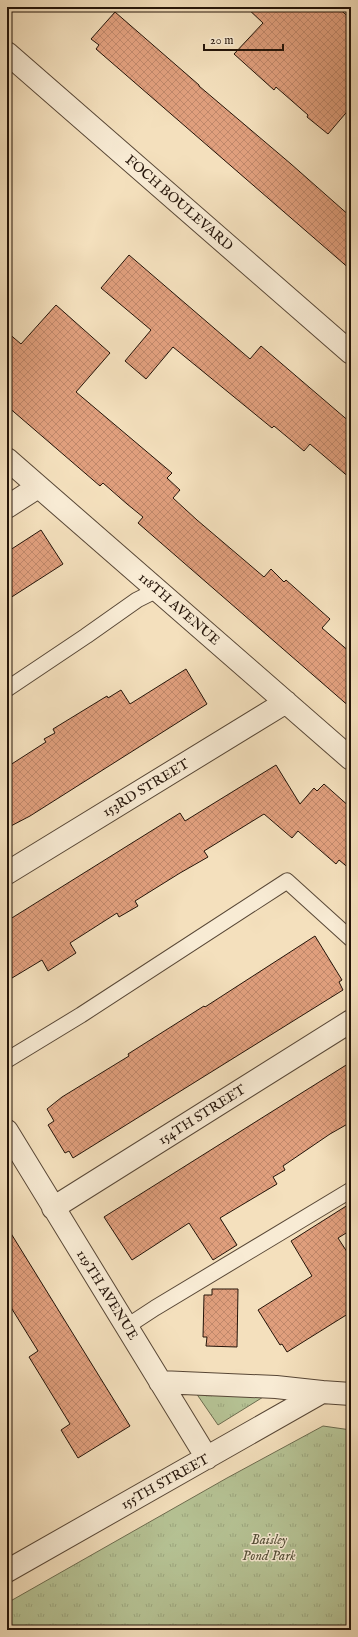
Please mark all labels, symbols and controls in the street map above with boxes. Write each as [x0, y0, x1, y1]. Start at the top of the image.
scale bar [204, 26, 283, 52]
text: 20 m [210, 33, 233, 48]
street label: FOCH BOULEVARD [121, 151, 237, 255]
street label: 118TH AVENUE [134, 569, 224, 650]
street label: 153RD STREET [99, 755, 193, 821]
street label: 154TH STREET [155, 1080, 250, 1149]
street label: 119TH AVENUE [72, 1246, 142, 1344]
street label: 155TH STREET [118, 1450, 213, 1514]
park label: Baisley Pond Park [242, 1531, 296, 1565]

